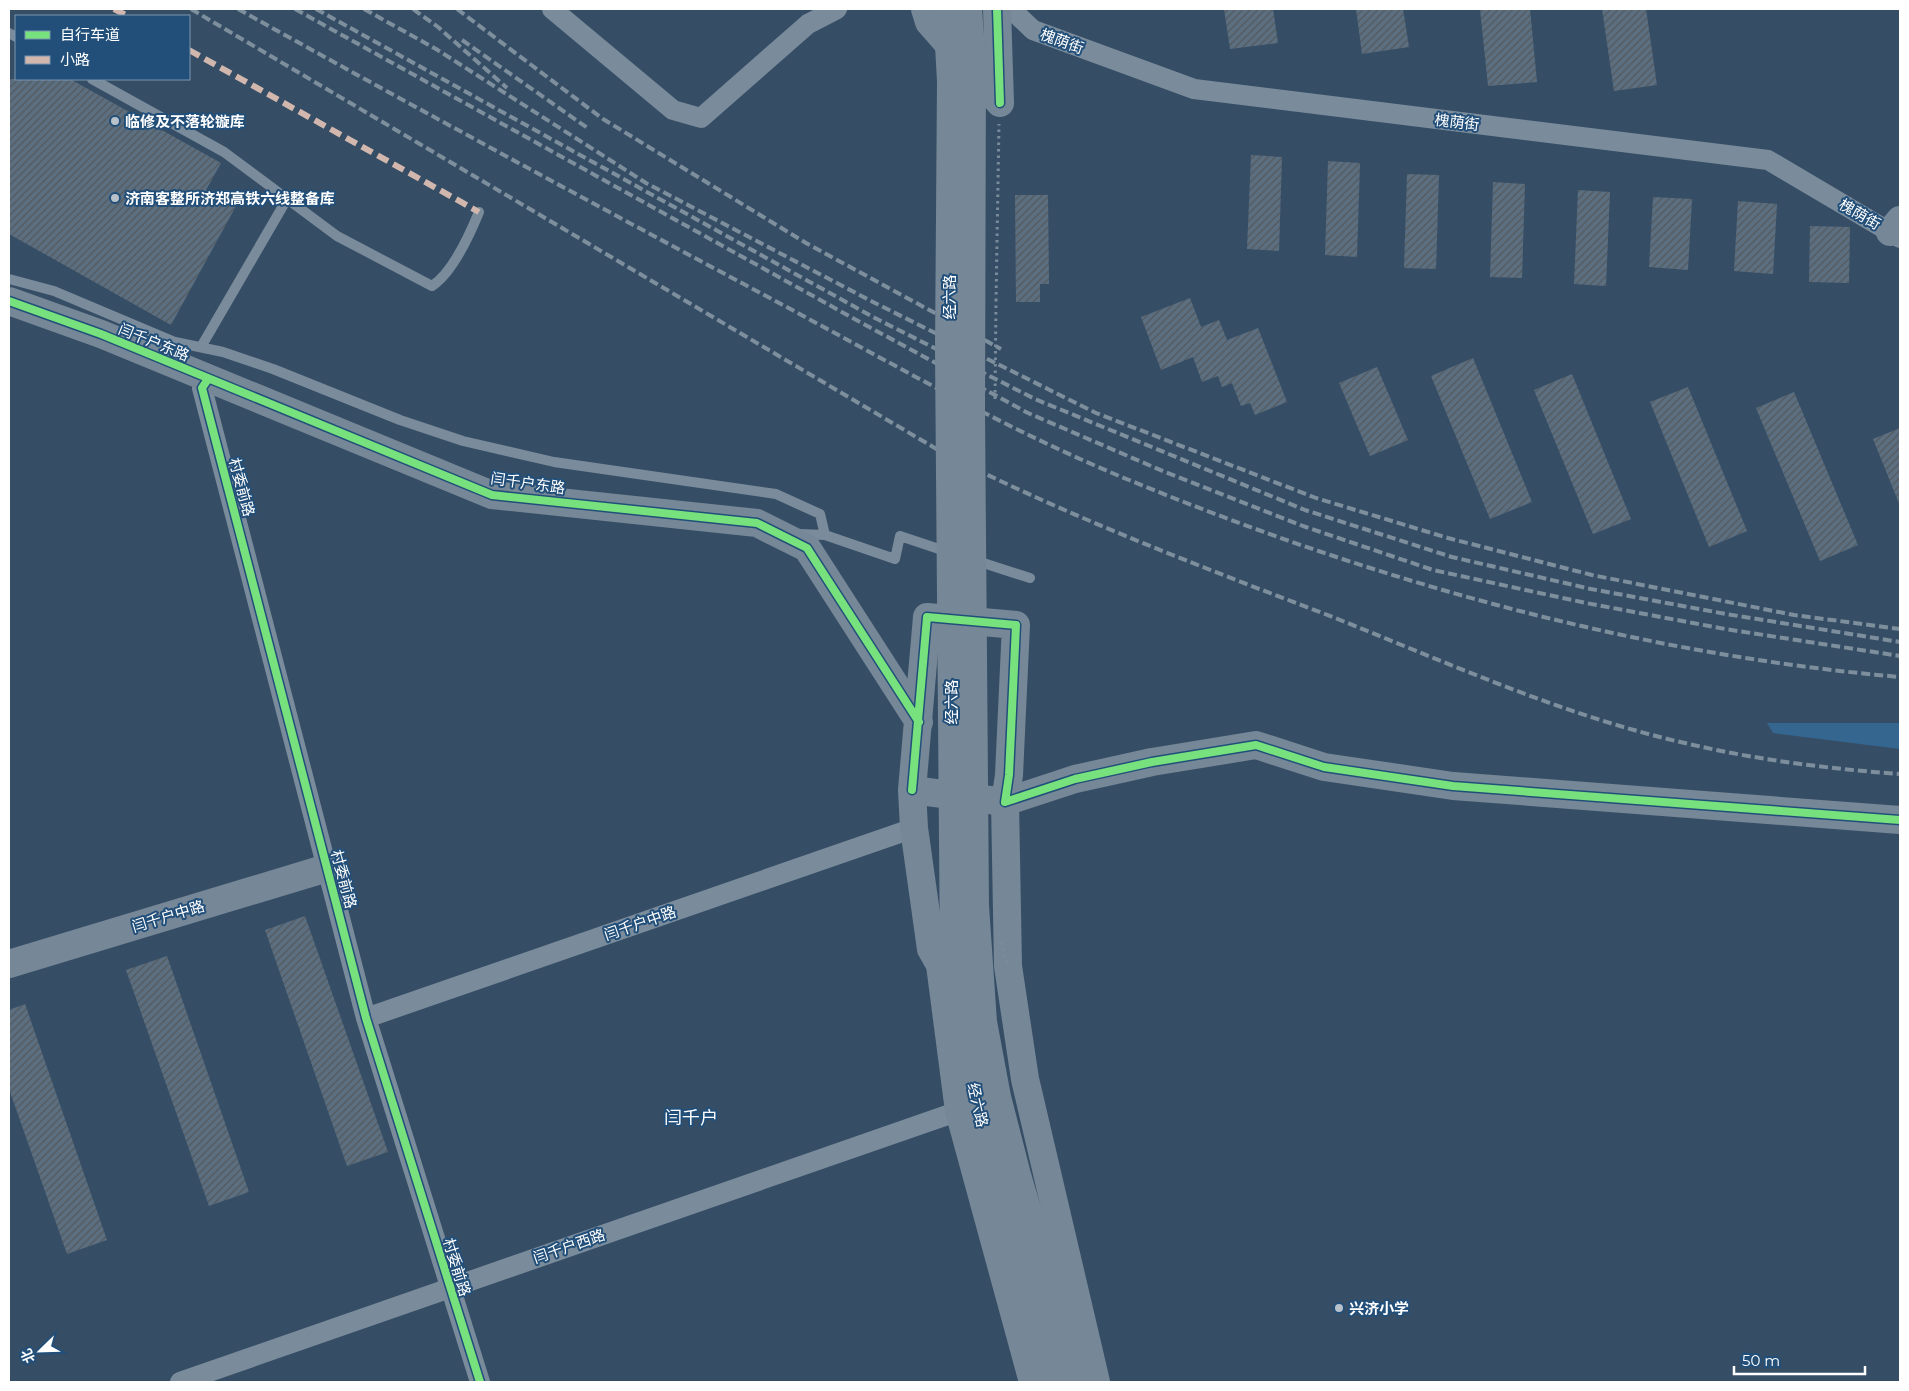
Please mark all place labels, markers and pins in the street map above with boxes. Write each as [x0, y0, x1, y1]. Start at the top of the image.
place label: 临修及不落轮镟库 [125, 112, 245, 131]
marker: 临修及不落轮镟库 [109, 115, 121, 127]
place label: 济南客整所济郑高铁六线整备库 [125, 189, 335, 208]
marker: 济南客整所济郑高铁六线整备库 [109, 192, 121, 204]
place label: 兴济小学 [1349, 1299, 1409, 1318]
marker: 兴济小学 [1333, 1302, 1345, 1314]

